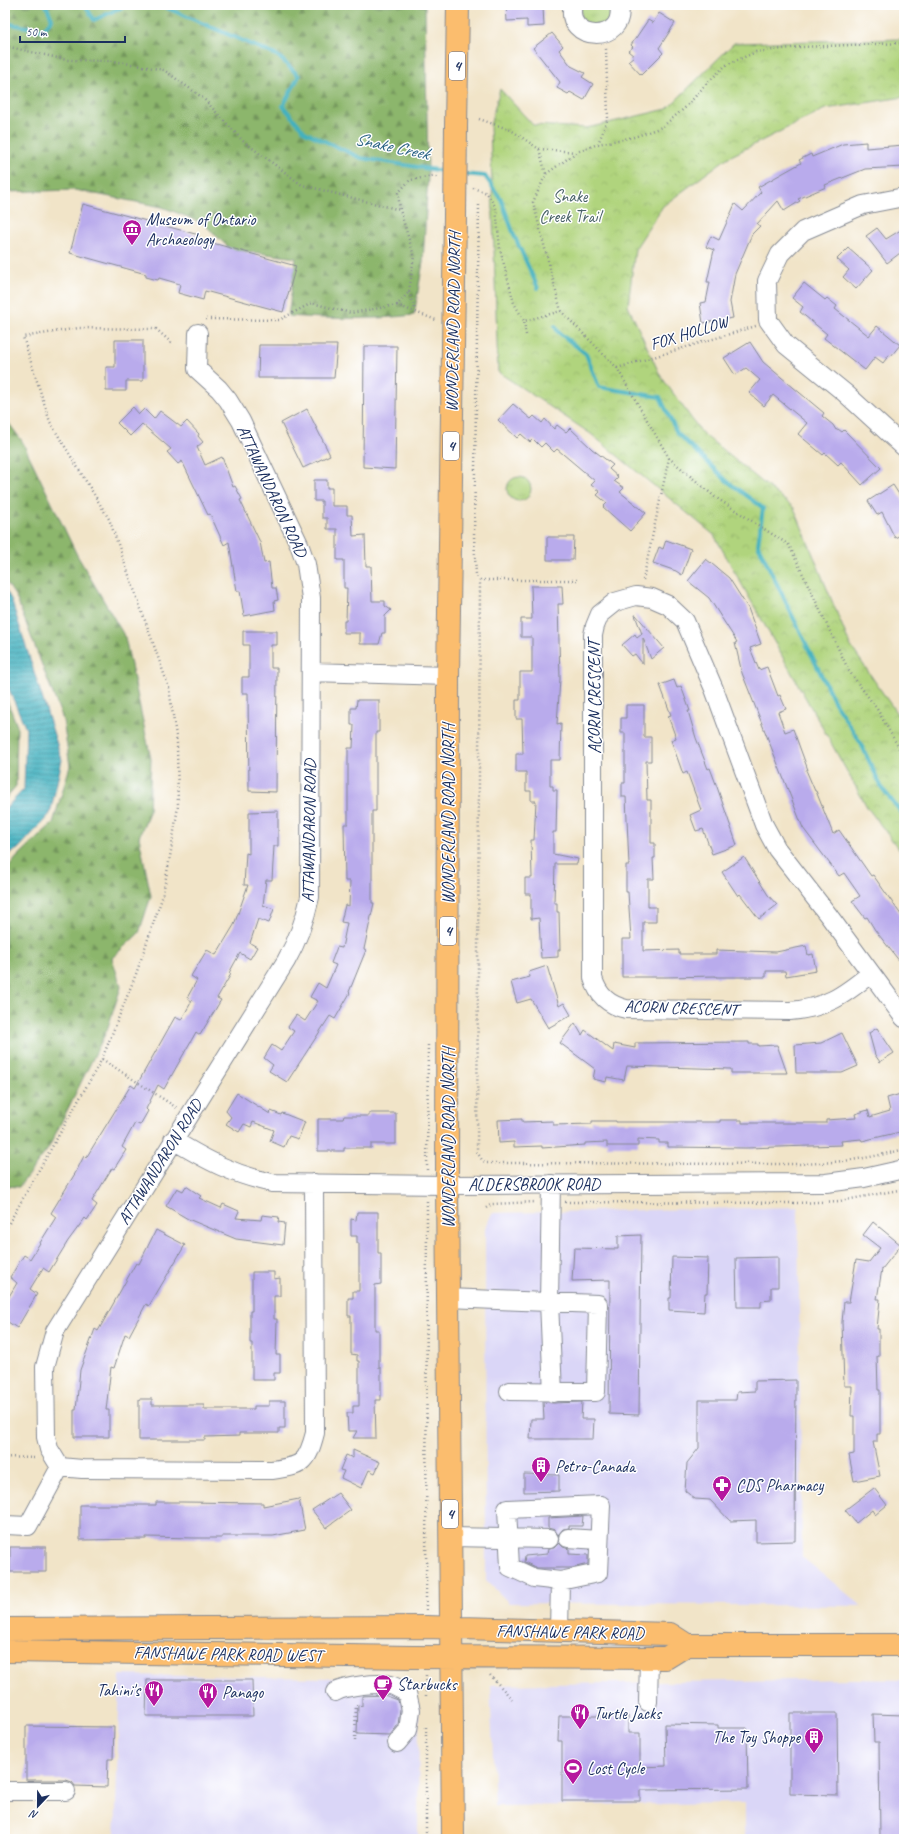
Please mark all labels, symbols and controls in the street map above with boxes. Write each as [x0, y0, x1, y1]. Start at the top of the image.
scale bar [20, 18, 125, 44]
text: 50 m [26, 24, 48, 40]
road number: 4 [449, 52, 465, 80]
water label: Snake Creek [353, 127, 434, 165]
park label: Snake Creek Trail [539, 186, 604, 227]
place label: Museum of Ontario Archaeology [146, 209, 256, 250]
museum icon: Museum of Ontario Archaeology [121, 218, 143, 246]
street label: WONDERLAND ROAD NORTH [441, 228, 465, 412]
street label: FOX HOLLOW [647, 311, 732, 355]
street label: ATTAWANDARON ROAD [232, 422, 313, 562]
road number: 4 [443, 432, 459, 460]
street label: ACORN CRESCENT [584, 636, 605, 754]
street label: WONDERLAND ROAD NORTH [438, 721, 459, 904]
street label: ATTAWANDARON ROAD [297, 757, 321, 903]
road number: 4 [440, 917, 456, 945]
street label: ACORN CRESCENT [624, 996, 742, 1021]
street label: WONDERLAND ROAD NORTH [438, 1045, 459, 1228]
street label: ATTAWANDARON ROAD [113, 1094, 208, 1228]
street label: ALDERSBROOK ROAD [468, 1174, 602, 1195]
building icon: Petro-Canada [530, 1455, 552, 1483]
place label: Petro-Canada [555, 1456, 637, 1477]
pharmacy icon: CDS Pharmacy [711, 1474, 733, 1502]
place label: CDS Pharmacy [736, 1475, 825, 1496]
road number: 4 [442, 1500, 458, 1528]
street label: FANSHAWE PARK ROAD [496, 1620, 646, 1644]
street label: FANSHAWE PARK ROAD WEST [133, 1642, 326, 1666]
cafe icon: Starbucks [372, 1673, 394, 1701]
place label: Starbucks [397, 1674, 459, 1695]
restaurant icon: Tahini's [143, 1679, 165, 1707]
place label: Tahini's [97, 1680, 142, 1701]
restaurant icon: Panago [197, 1681, 219, 1709]
place label: Panago [222, 1682, 264, 1703]
restaurant icon: Turtle Jacks [569, 1702, 591, 1730]
place label: Turtle Jacks [594, 1703, 663, 1724]
building icon: The Toy Shoppe [803, 1726, 825, 1754]
place label: The Toy Shoppe [712, 1727, 801, 1748]
sports icon: Lost Cycle [562, 1757, 584, 1785]
place label: Lost Cycle [587, 1758, 646, 1779]
north arrow [18, 1786, 58, 1826]
text: N [26, 1807, 40, 1823]

